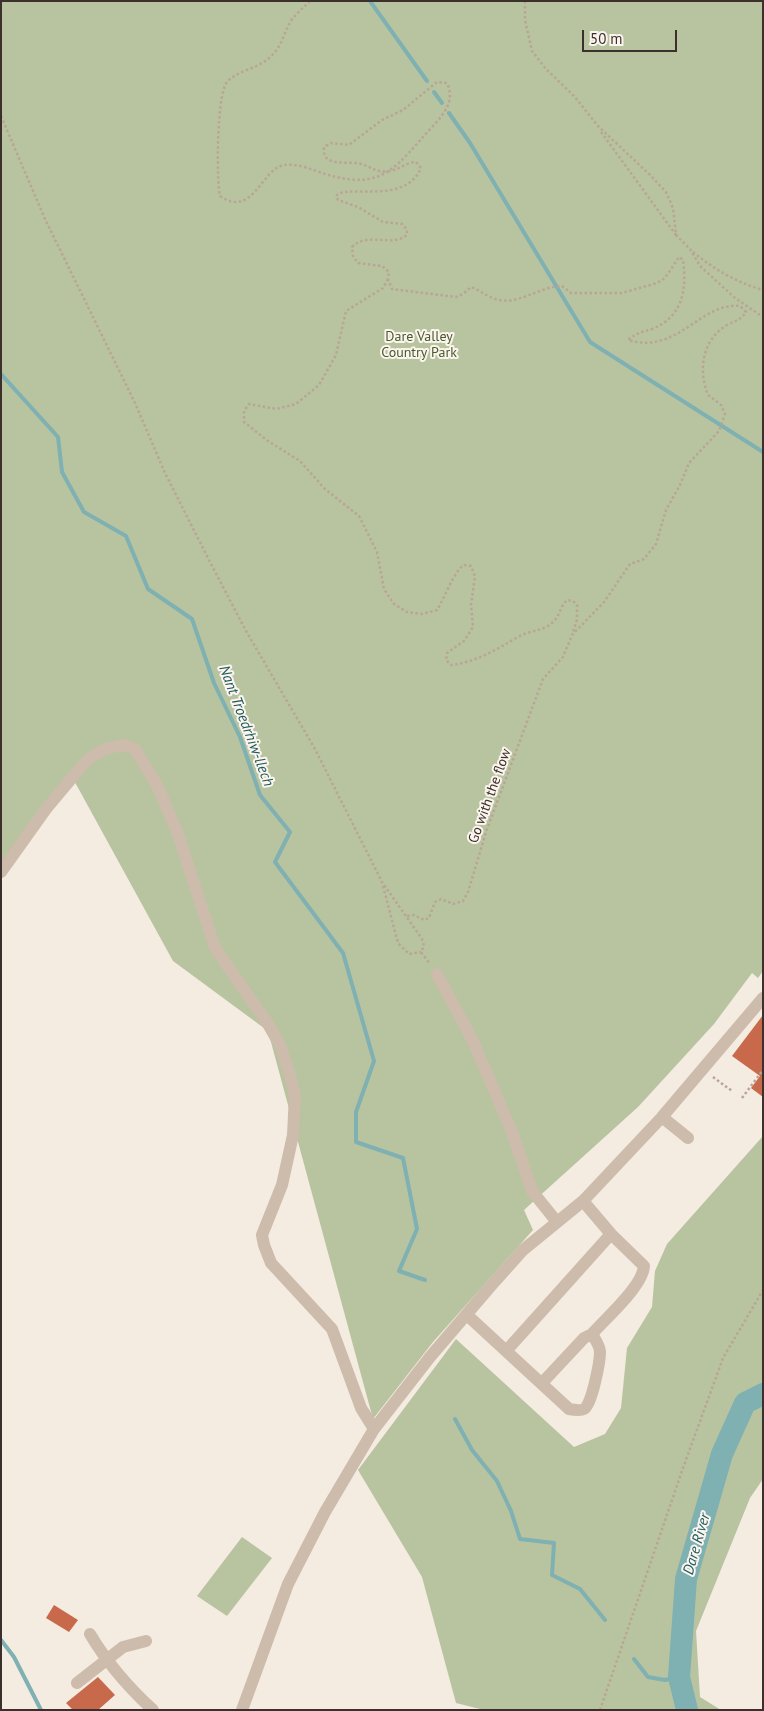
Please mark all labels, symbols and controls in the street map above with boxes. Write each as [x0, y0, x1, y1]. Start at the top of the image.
scale bar [584, 20, 679, 52]
text: 50 m [590, 29, 623, 48]
park label: Dare Valley Country Park [381, 329, 457, 362]
water label: Nant Troedrhiw-llech [215, 663, 277, 789]
street label: Go with the flow [465, 747, 515, 845]
water label: Dare River [680, 1511, 714, 1577]

